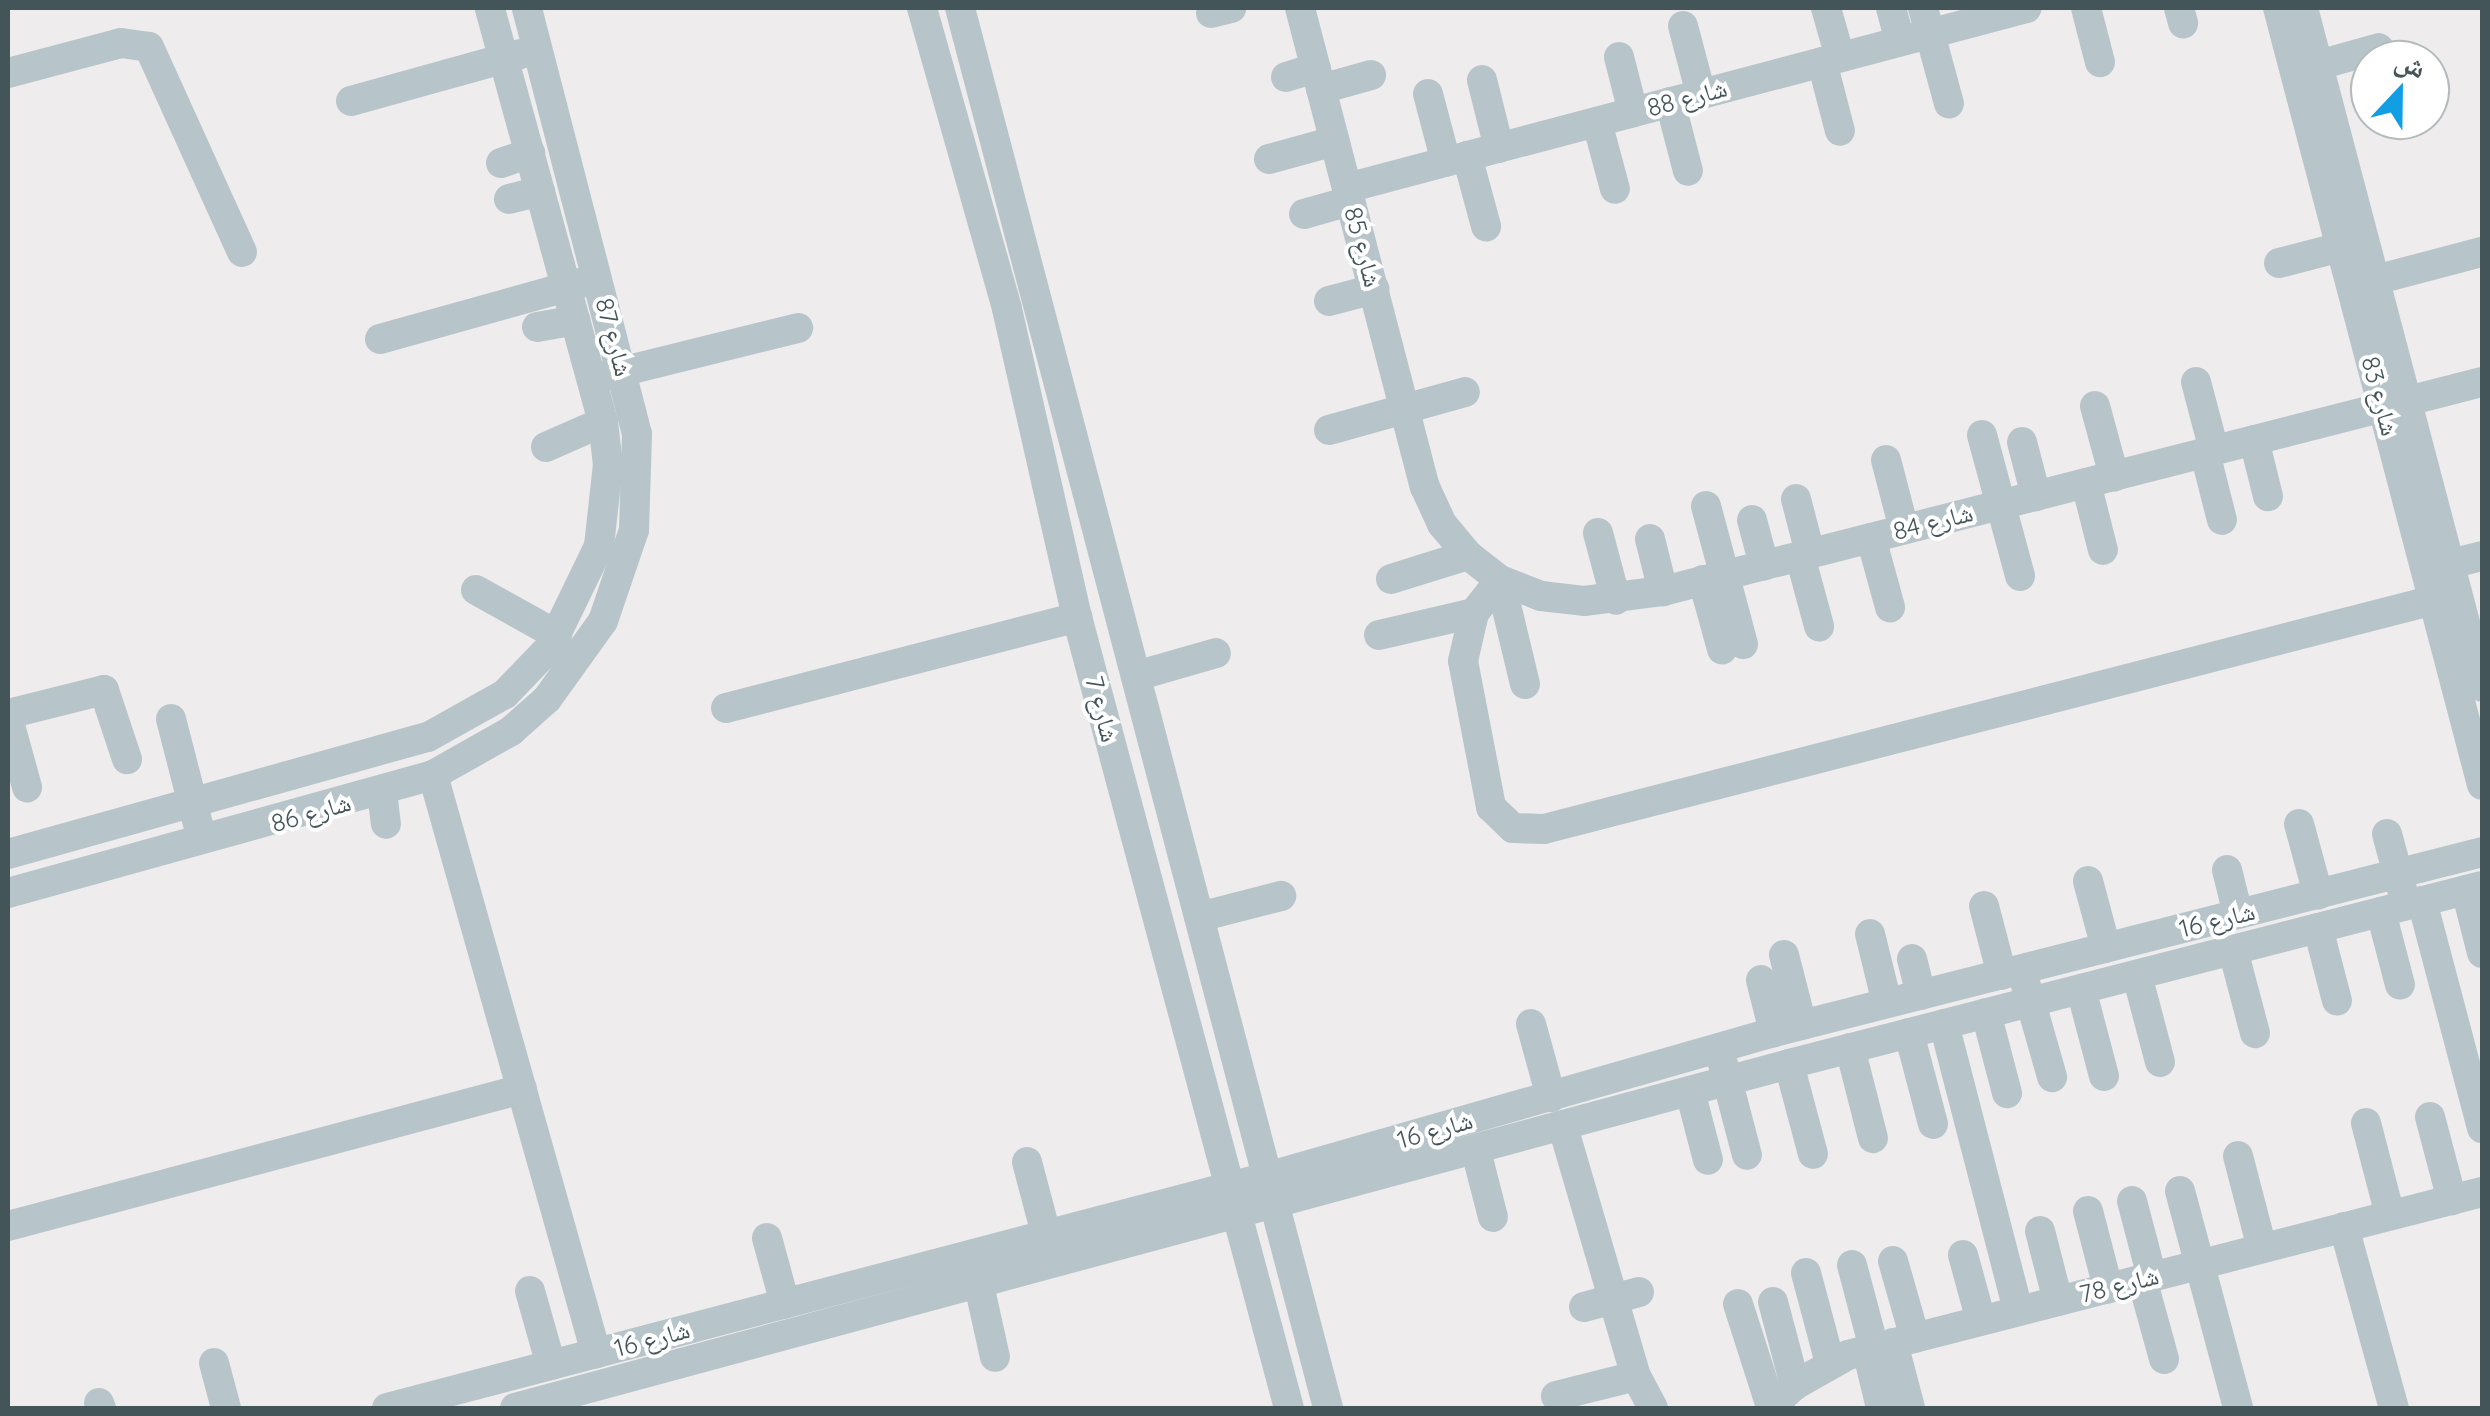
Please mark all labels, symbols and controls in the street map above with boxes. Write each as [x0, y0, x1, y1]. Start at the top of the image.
north arrow [2350, 40, 2450, 140]
text: ش [2390, 42, 2431, 85]
street label: شارع 88 [1644, 73, 1730, 123]
street label: شارع 85 [1338, 204, 1388, 290]
street label: شارع 87 [589, 295, 639, 379]
street label: شارع 83 [2355, 353, 2405, 439]
street label: شارع 84 [1890, 498, 1976, 546]
street label: شارع 7 [1079, 673, 1125, 745]
street label: شارع 86 [268, 787, 354, 839]
street label: شارع 16 [2176, 896, 2258, 944]
street label: شارع 16 [1394, 1105, 1476, 1155]
street label: شارع 78 [2076, 1261, 2162, 1309]
street label: شارع 16 [611, 1315, 693, 1363]

